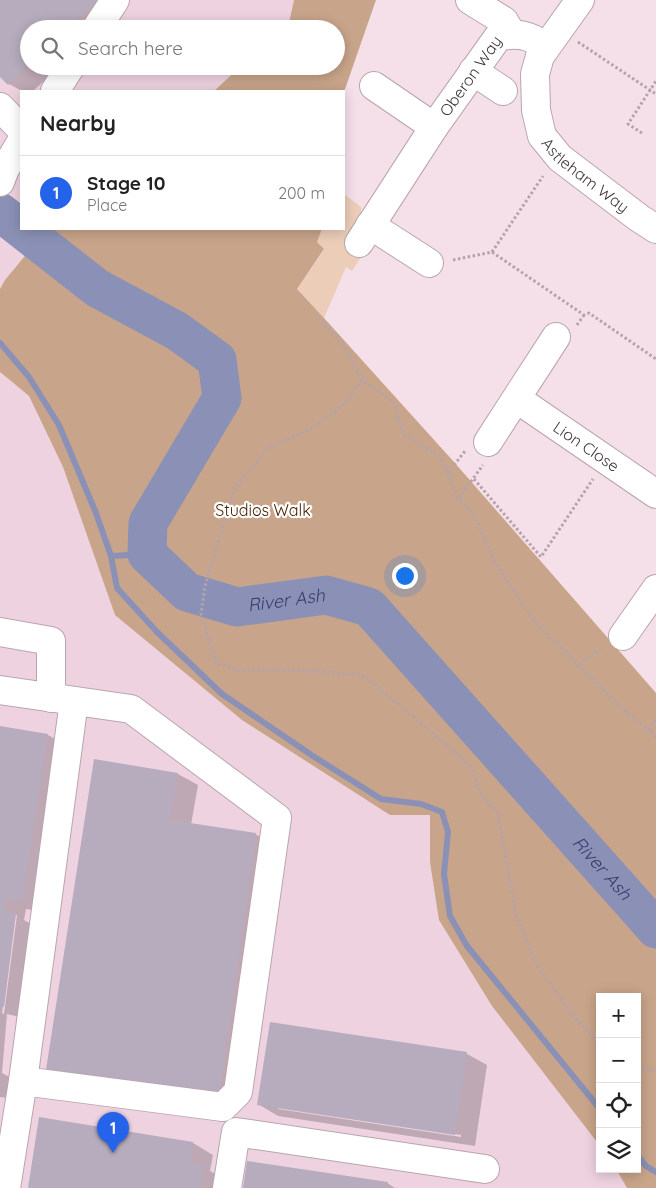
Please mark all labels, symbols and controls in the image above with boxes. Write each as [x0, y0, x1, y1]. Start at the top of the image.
search box [20, 20, 345, 75]
street label: Oberon Way [435, 32, 506, 120]
icon: search [38, 34, 66, 62]
text: Search here [78, 36, 183, 60]
text: Nearby [40, 110, 116, 136]
street label: Astleham Way [537, 133, 633, 217]
text: Stage 10 [87, 171, 165, 195]
text: 1 [53, 183, 59, 203]
text: 200 m [278, 183, 325, 203]
text: Place [87, 195, 127, 215]
street label: Lion Close [550, 417, 623, 476]
park label: Studios Walk [215, 500, 311, 520]
your location [392, 563, 418, 589]
water label: River Ash [246, 583, 327, 616]
water label: River Ash [568, 831, 637, 905]
map controls [596, 993, 641, 1173]
button: + [596, 993, 641, 1038]
button: − [596, 1038, 641, 1083]
button: locate [596, 1083, 641, 1128]
pin: 1 [97, 1112, 129, 1153]
button: layers [596, 1128, 641, 1173]

